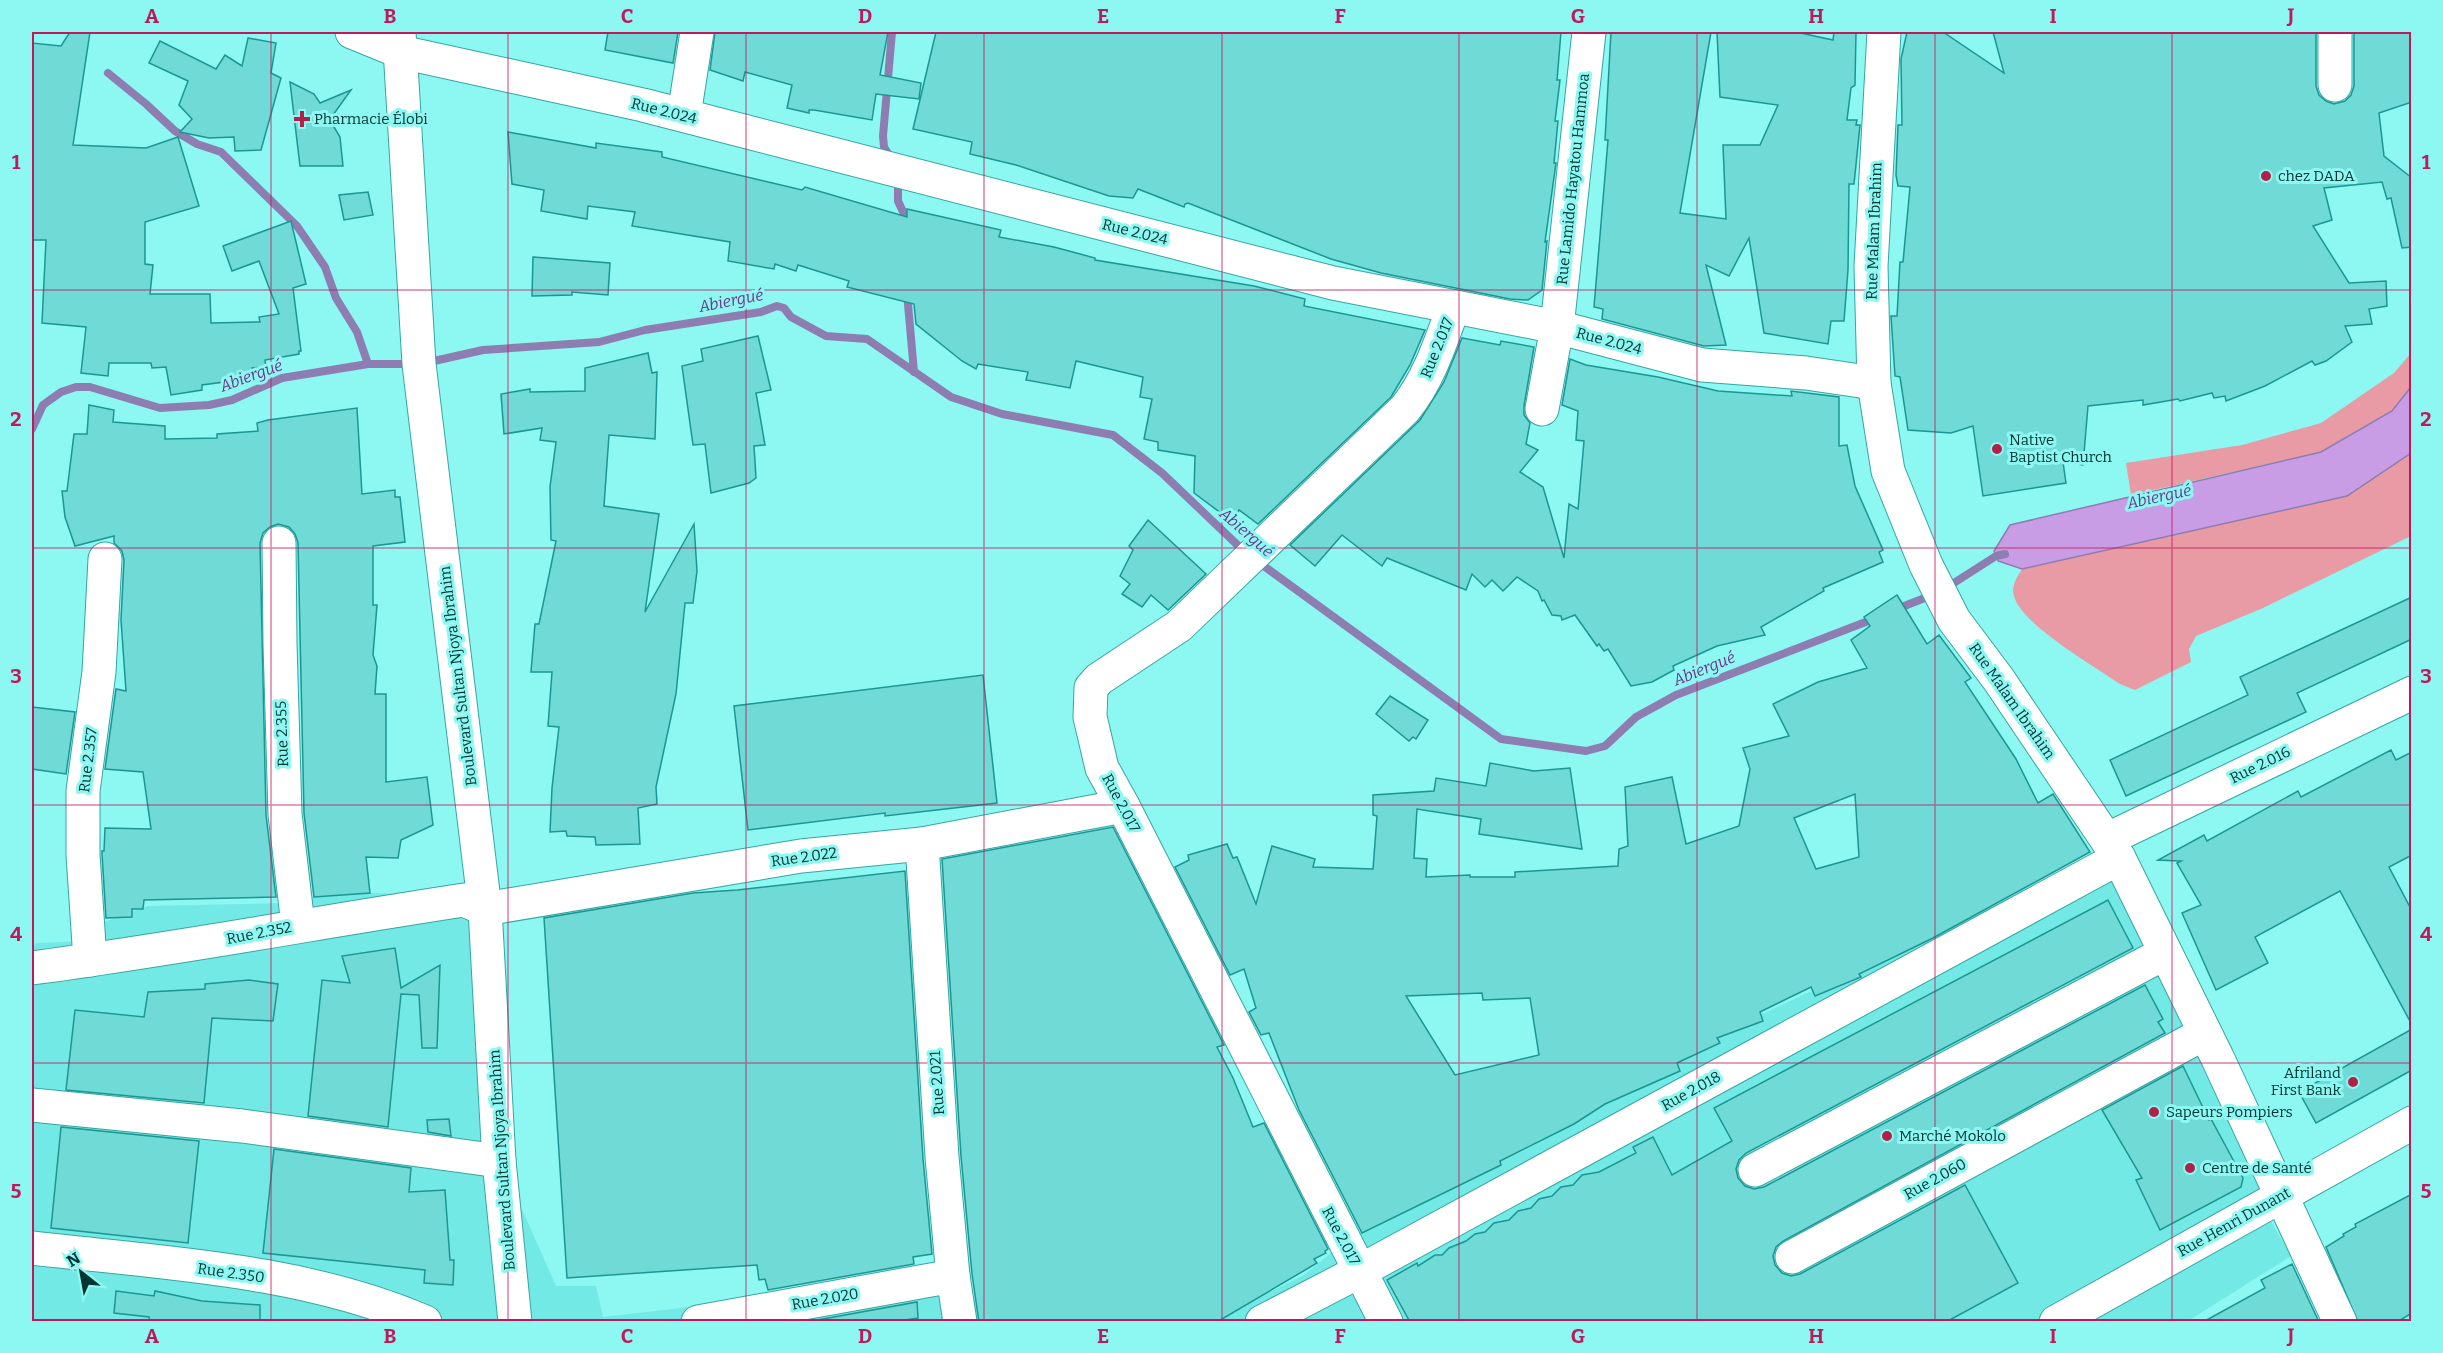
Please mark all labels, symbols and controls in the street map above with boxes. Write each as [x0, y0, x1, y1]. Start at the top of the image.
text: A [145, 4, 160, 28]
text: B [384, 4, 397, 28]
text: C [621, 4, 633, 28]
text: D [858, 4, 872, 28]
text: E [1097, 4, 1109, 28]
text: F [1334, 4, 1346, 28]
text: G [1571, 4, 1585, 28]
text: H [1808, 4, 1824, 28]
text: I [2049, 4, 2057, 28]
text: J [2287, 4, 2295, 28]
street label: Rue Lamido Hayatou Hammoa [1553, 72, 1593, 286]
street label: Rue 2.024 [629, 94, 699, 128]
place label: Pharmacie Élobi [314, 110, 428, 128]
marker: Pharmacie Élobi [295, 112, 309, 126]
text: 1 [12, 150, 21, 174]
text: 1 [2422, 150, 2431, 174]
street label: Rue Malam Ibrahim [1863, 161, 1885, 300]
place label: chez DADA [2278, 167, 2355, 185]
marker: chez DADA [2259, 169, 2273, 183]
street label: Rue 2.024 [1100, 215, 1170, 249]
water label: Abiergué [696, 285, 765, 316]
street label: Rue 2.017 [1417, 315, 1457, 381]
street label: Rue 2.024 [1574, 324, 1644, 358]
water label: Abiergué [216, 355, 285, 396]
text: 2 [10, 407, 22, 431]
text: 2 [2420, 407, 2432, 431]
place label: Native Baptist Church [2009, 431, 2113, 466]
marker: Native Baptist Church [1990, 442, 2004, 456]
water label: Abiergué [2124, 480, 2193, 513]
water label: Abiergué [1215, 503, 1277, 561]
street label: Boulevard Sultan Njoya Ibrahim [435, 564, 480, 787]
street label: Rue Malam Ibrahim [1965, 640, 2059, 763]
water label: Abiergué [1669, 647, 1738, 690]
text: 3 [10, 664, 22, 688]
text: 3 [2420, 664, 2432, 688]
street label: Rue 2.355 [272, 701, 292, 767]
street label: Rue 2.357 [75, 726, 101, 793]
street label: Rue 2.016 [2227, 743, 2293, 787]
street label: Rue 2.017 [1098, 771, 1144, 836]
street label: Rue 2.022 [770, 843, 838, 871]
street label: Rue 2.352 [225, 918, 293, 948]
text: 4 [10, 922, 22, 946]
text: 4 [2420, 922, 2432, 946]
street label: Boulevard Sultan Njoya Ibrahim [485, 1048, 519, 1271]
street label: Rue 2.021 [926, 1050, 948, 1116]
place label: Afriland First Bank [2271, 1064, 2341, 1099]
street label: Rue 2.018 [1658, 1067, 1724, 1115]
marker: Afriland First Bank [2346, 1075, 2360, 1089]
place label: Sapeurs Pompiers [2166, 1103, 2293, 1121]
marker: Sapeurs Pompiers [2147, 1105, 2161, 1119]
place label: Marché Mokolo [1899, 1127, 2006, 1145]
marker: Marché Mokolo [1880, 1129, 1894, 1143]
street label: Rue 2.060 [1901, 1154, 1969, 1204]
place label: Centre de Santé [2202, 1159, 2312, 1177]
marker: Centre de Santé [2183, 1161, 2197, 1175]
text: 5 [11, 1179, 22, 1203]
text: 5 [2421, 1179, 2432, 1203]
street label: Rue Henri Dunant [2175, 1183, 2294, 1260]
street label: Rue 2.017 [1318, 1204, 1364, 1269]
north arrow [51, 1242, 111, 1302]
text: N [63, 1248, 84, 1271]
street label: Rue 2.350 [196, 1259, 266, 1287]
street label: Rue 2.020 [790, 1284, 860, 1314]
text: A [145, 1324, 160, 1348]
text: B [384, 1324, 397, 1348]
text: C [621, 1324, 633, 1348]
text: D [858, 1324, 872, 1348]
text: E [1097, 1324, 1109, 1348]
text: F [1334, 1324, 1346, 1348]
text: G [1571, 1324, 1585, 1348]
text: H [1808, 1324, 1824, 1348]
text: I [2049, 1324, 2057, 1348]
text: J [2287, 1324, 2295, 1348]

